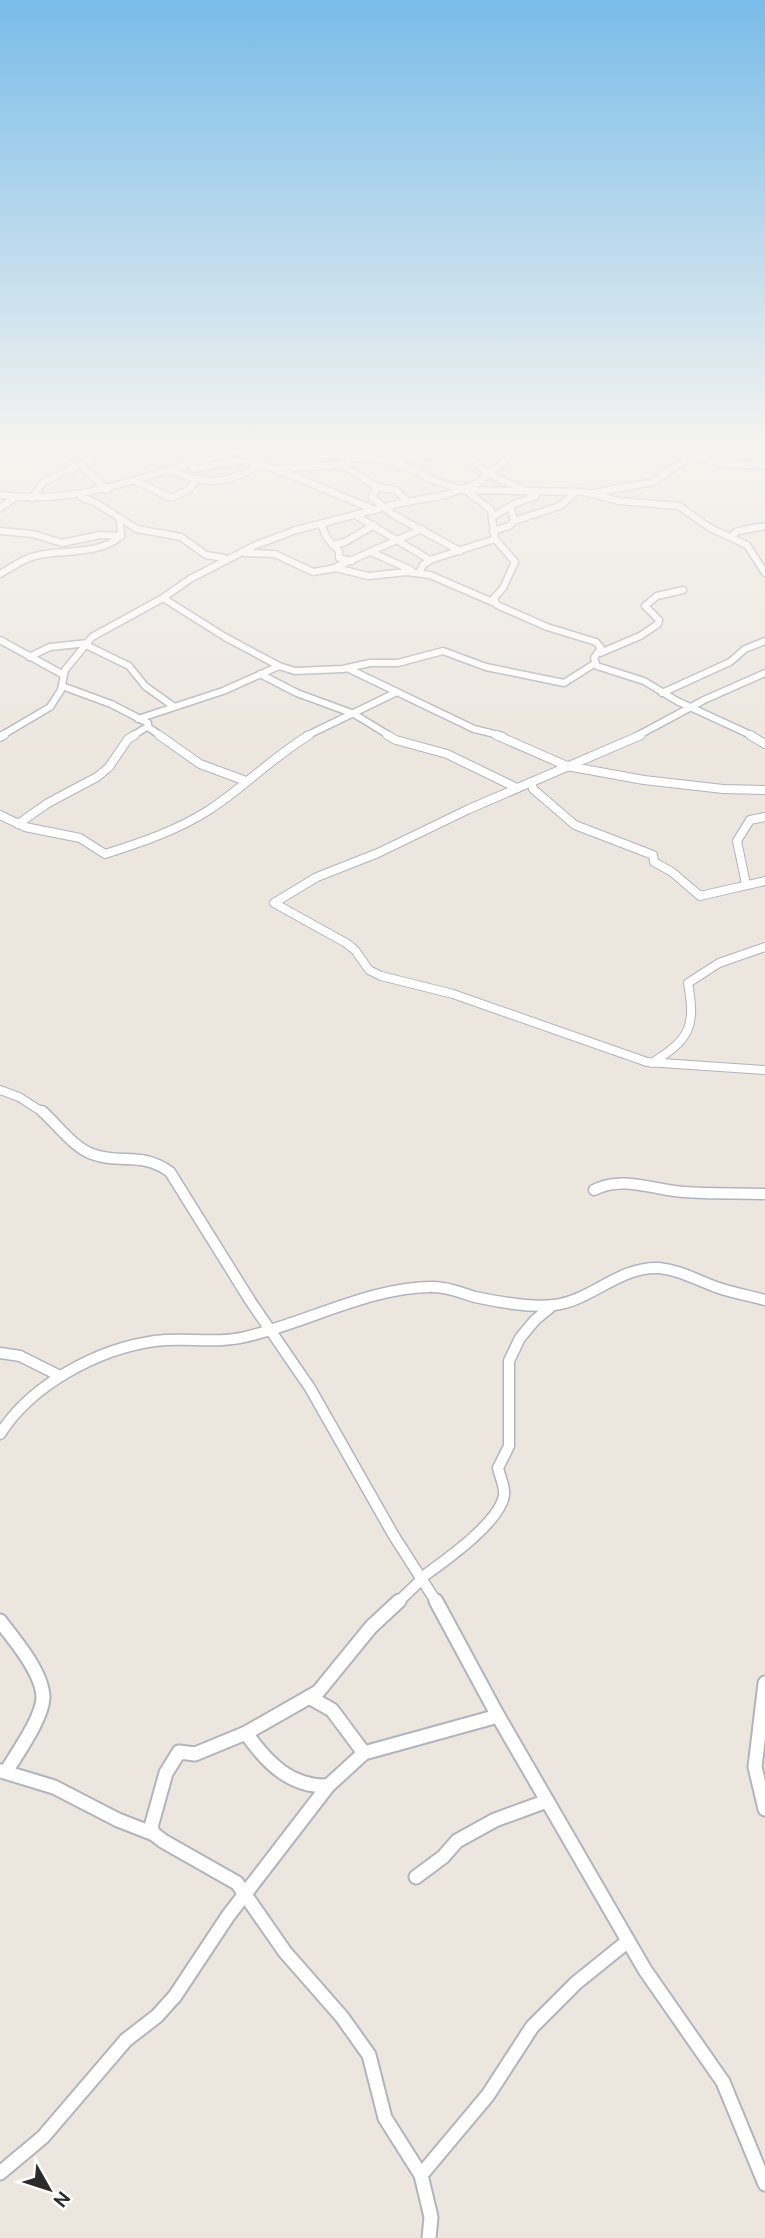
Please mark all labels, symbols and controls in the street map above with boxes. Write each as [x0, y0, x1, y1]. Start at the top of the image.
north arrow [14, 2154, 84, 2224]
text: N [49, 2187, 75, 2212]

